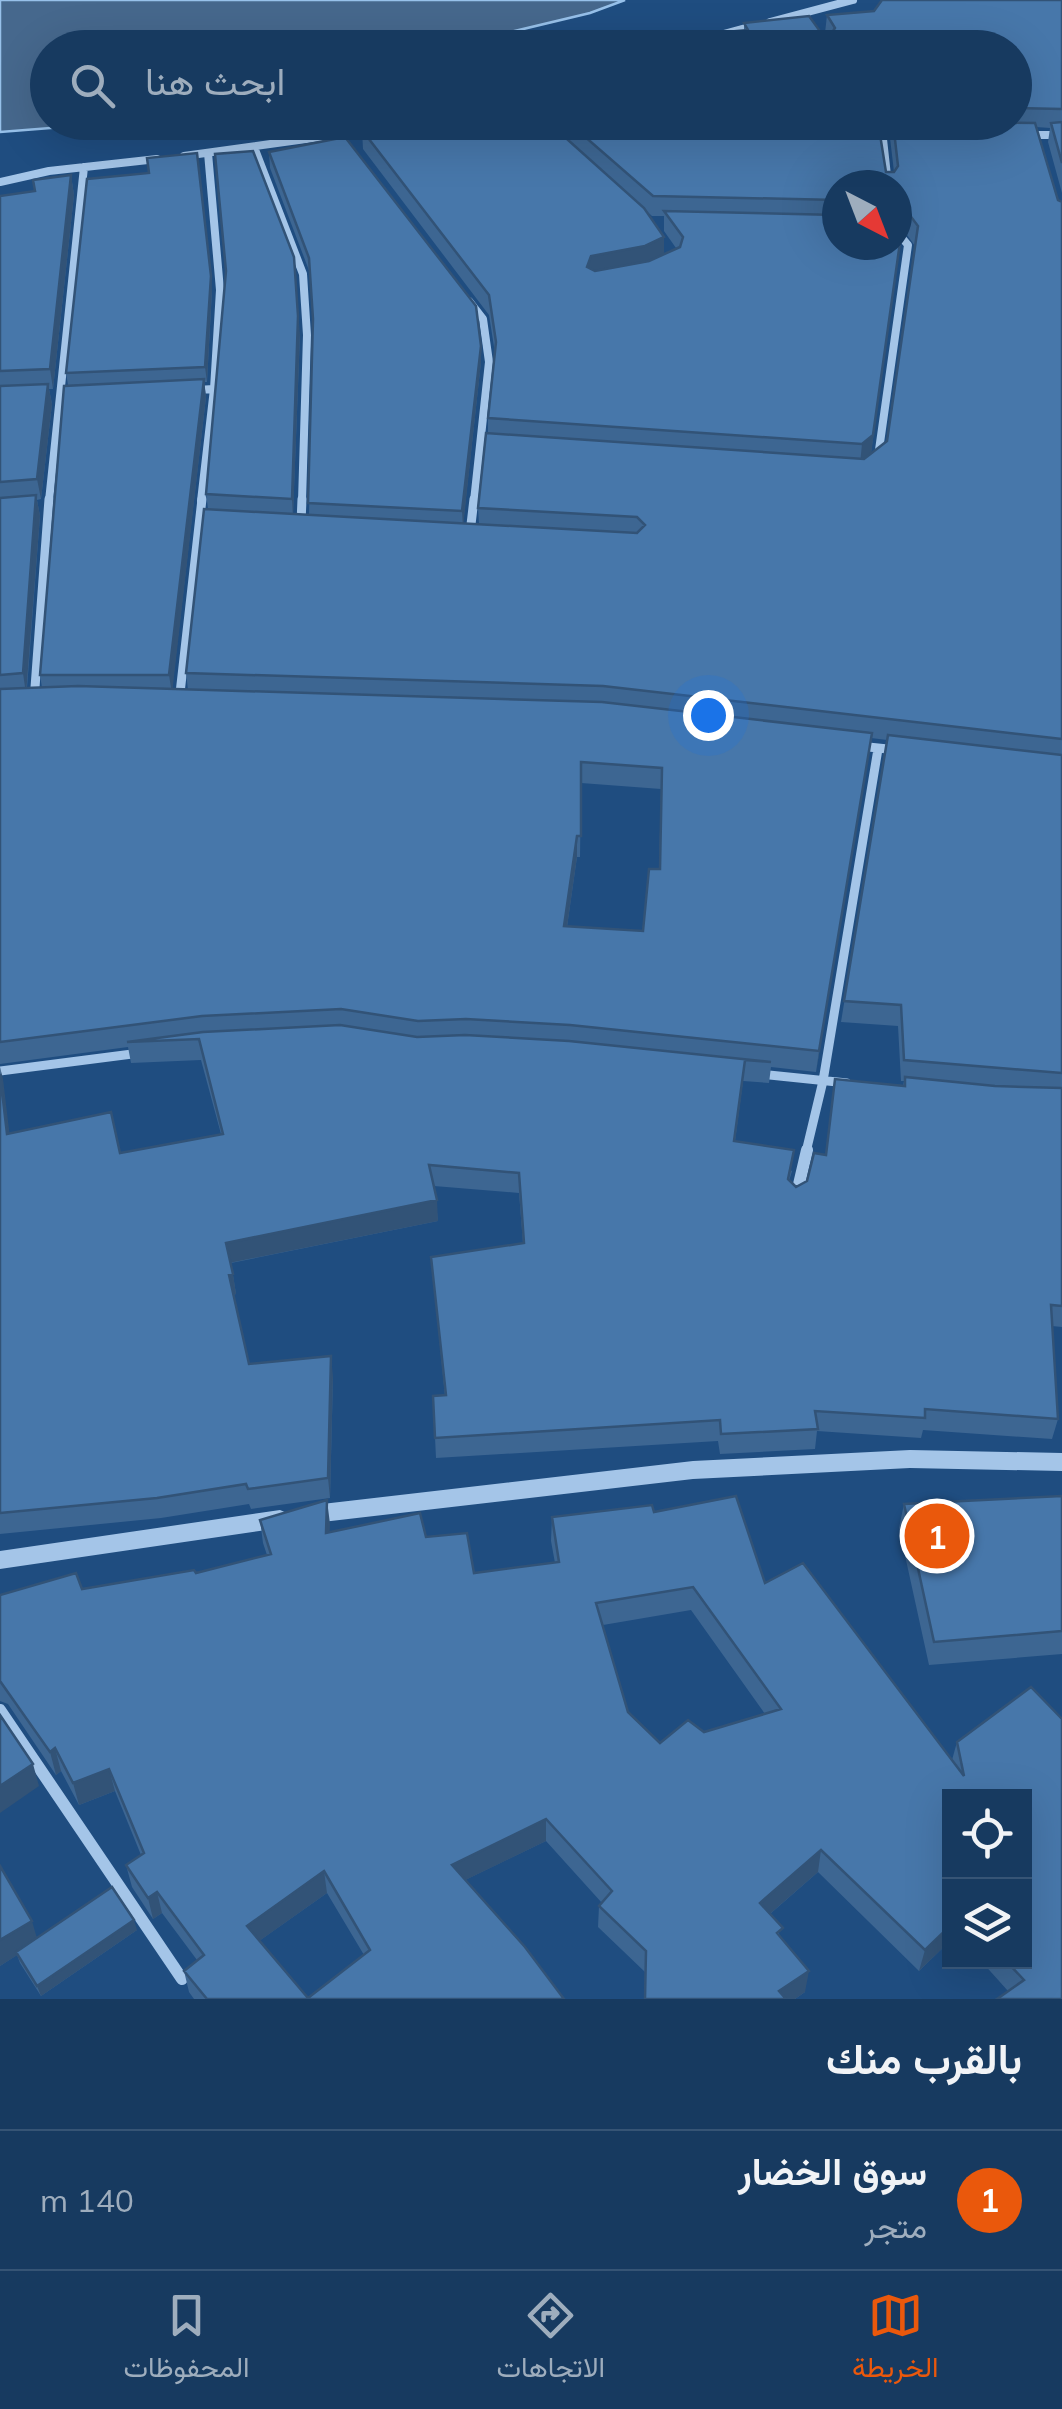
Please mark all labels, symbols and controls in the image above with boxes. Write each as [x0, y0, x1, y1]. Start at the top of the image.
search box [30, 30, 1032, 140]
text: ابحث هنا [145, 57, 285, 105]
icon: search [65, 58, 120, 113]
north arrow [822, 170, 912, 260]
your location [683, 690, 734, 741]
pin: 1 [904, 1498, 970, 1574]
map controls [942, 1789, 1032, 1969]
button: locate [942, 1789, 1032, 1879]
button: layers [942, 1879, 1032, 1969]
text: بالقرب منك [826, 2032, 1022, 2085]
text: سوق الخضار [738, 2147, 927, 2195]
text: 140 m [40, 2180, 134, 2220]
text: 1 [980, 2180, 999, 2220]
text: متجر [864, 2206, 927, 2246]
tab: المحفوظات [123, 2288, 250, 2392]
tab: الاتجاهات [496, 2288, 605, 2392]
tab: الخريطة [852, 2288, 939, 2392]

